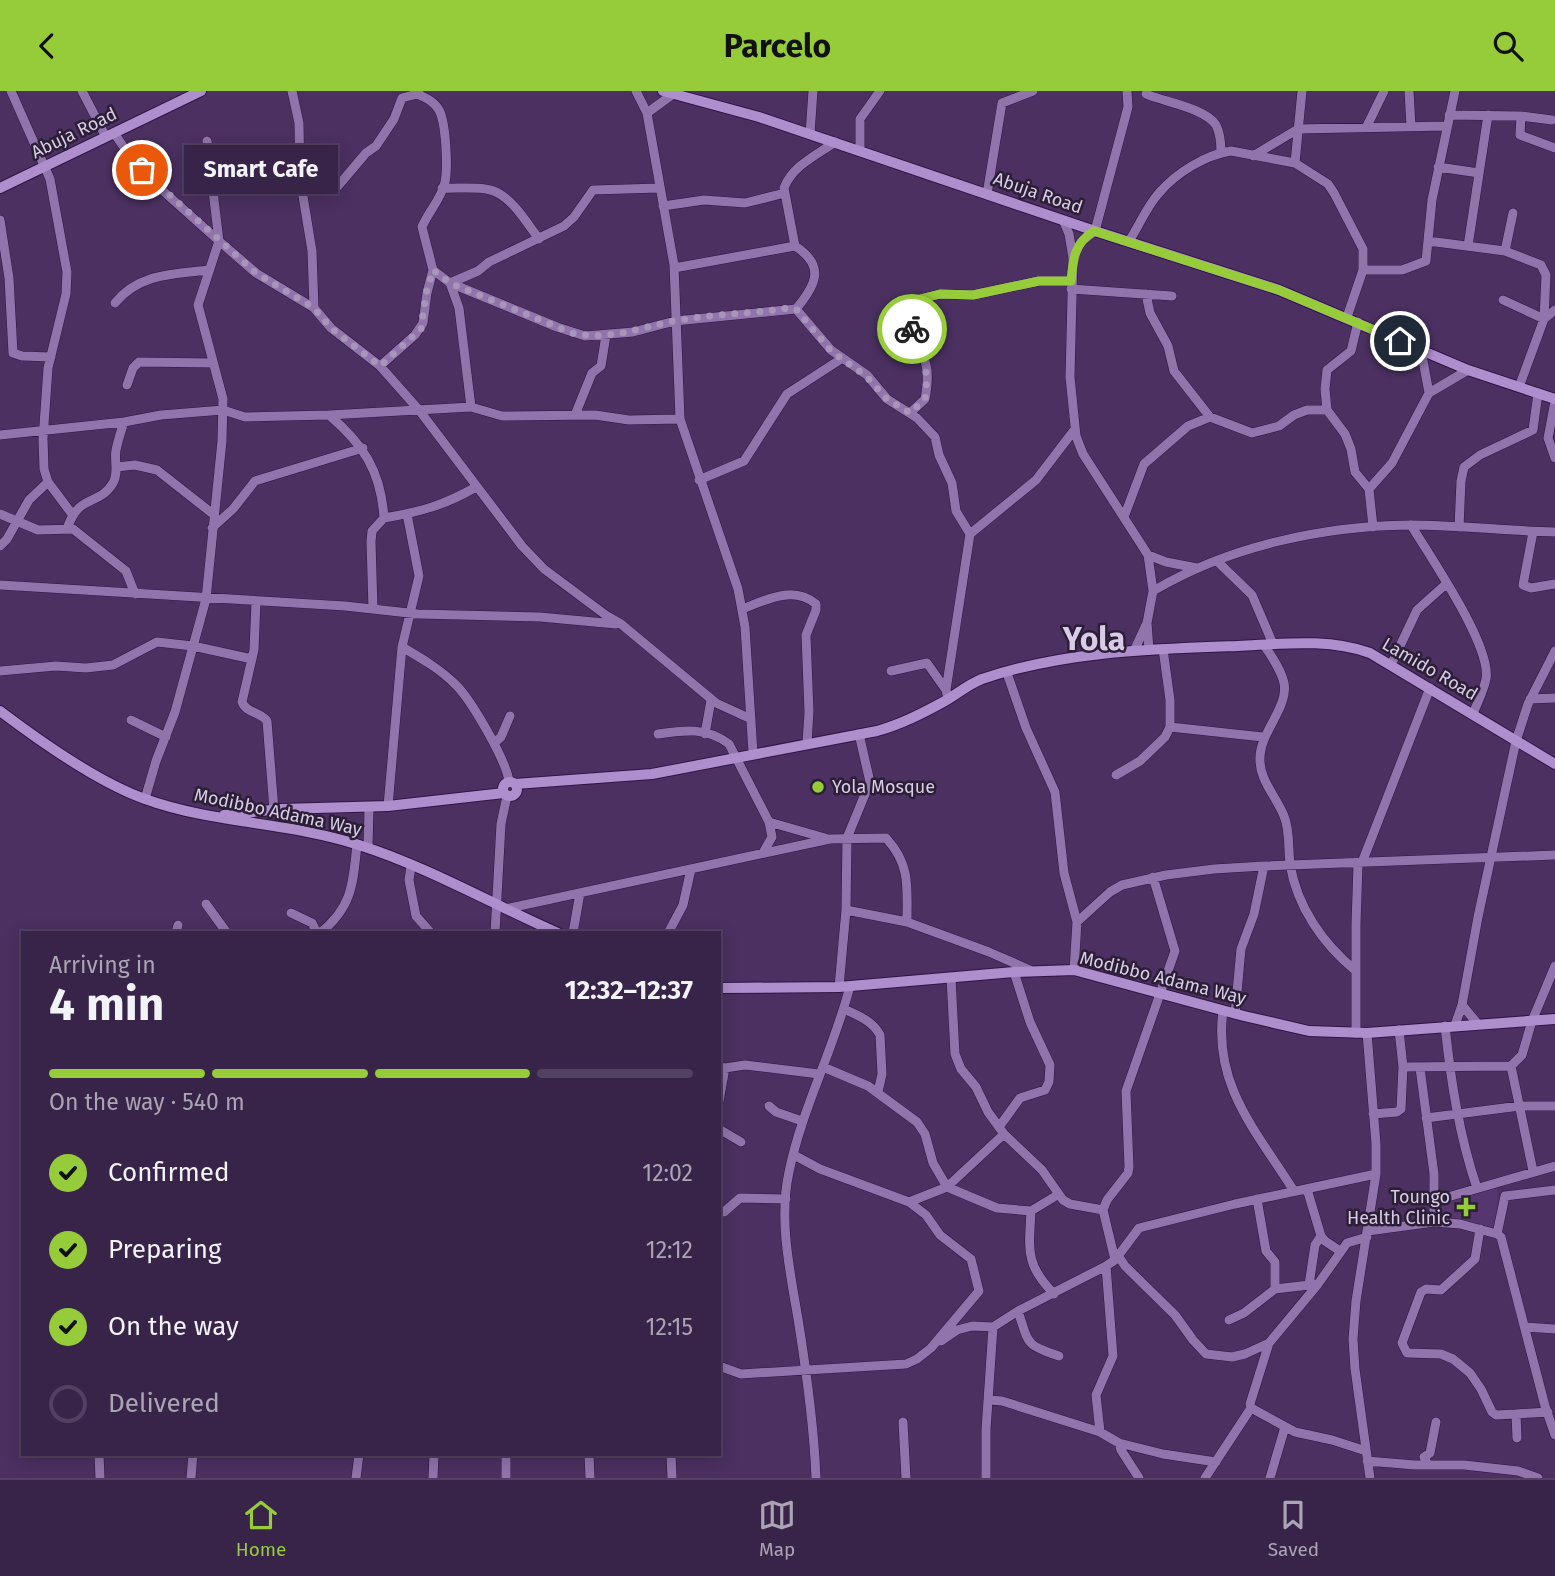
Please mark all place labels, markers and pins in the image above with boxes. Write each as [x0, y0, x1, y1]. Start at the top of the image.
pin [112, 140, 172, 200]
callout: Smart Cafe [184, 146, 338, 195]
pin [1370, 311, 1430, 371]
place label: Yola Mosque [832, 776, 935, 798]
marker: Yola Mosque [810, 779, 826, 795]
place label: Toungo Health Clinic [1347, 1186, 1450, 1229]
marker: Toungo Health Clinic [1456, 1197, 1476, 1217]

